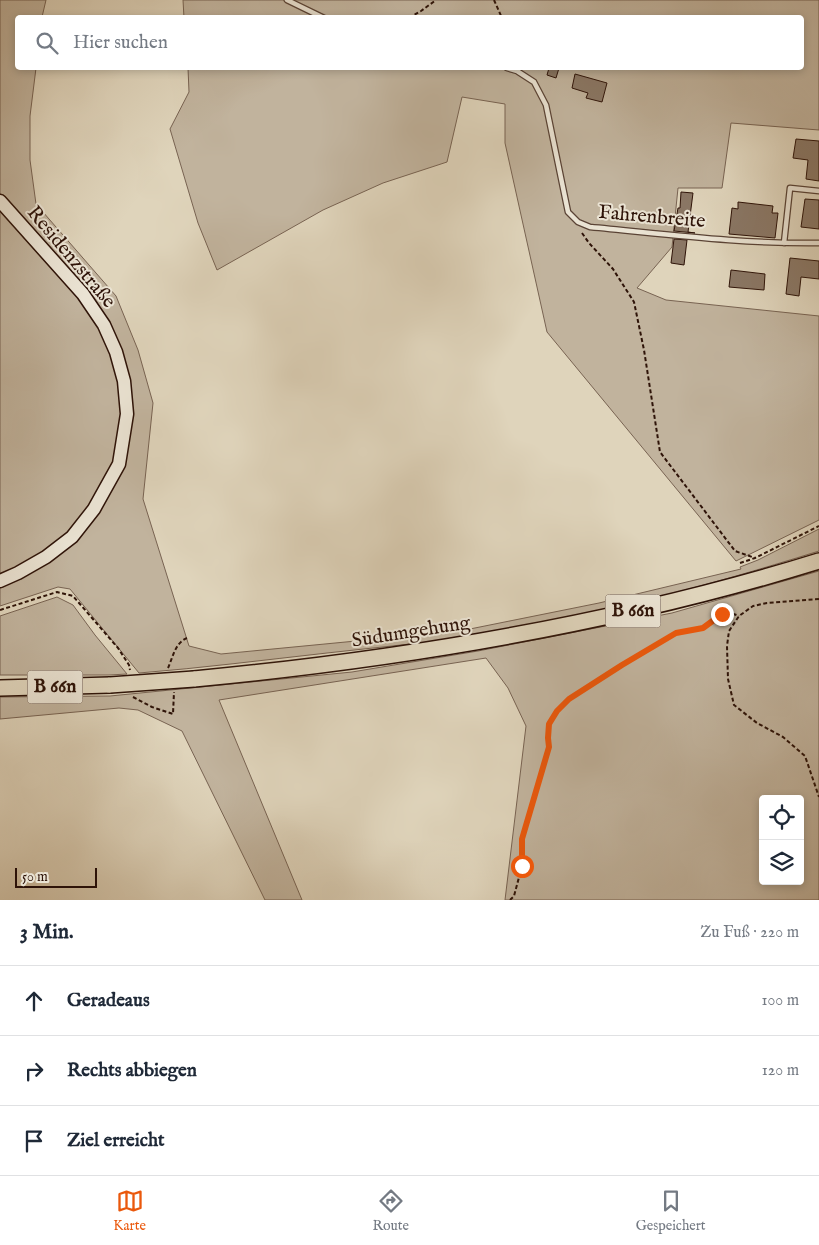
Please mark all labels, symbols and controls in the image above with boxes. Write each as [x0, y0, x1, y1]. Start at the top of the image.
search box [15, 15, 804, 70]
icon: search [33, 29, 61, 57]
text: Hier suchen [73, 31, 168, 55]
street label: Fahrenbreite [597, 200, 707, 234]
street label: Residenzstraße [21, 201, 121, 313]
road number: B 66n [606, 594, 660, 628]
route end [711, 603, 734, 626]
street label: Südumgehung [350, 610, 473, 654]
road number: B 66n [28, 670, 82, 704]
map controls [759, 795, 804, 885]
button: locate [759, 795, 804, 840]
button: layers [759, 840, 804, 885]
route start [511, 855, 534, 878]
scale bar [15, 865, 98, 888]
text: 50 m [22, 868, 48, 886]
text: 3 Min. [20, 919, 73, 946]
text: Zu Fuß · 220 m [700, 923, 799, 943]
icon: ahead [20, 987, 48, 1015]
text: Geradeaus [67, 989, 150, 1013]
text: 100 m [762, 991, 799, 1011]
icon: right [20, 1057, 48, 1085]
text: Rechts abbiegen [67, 1059, 197, 1083]
text: 120 m [762, 1061, 799, 1081]
icon: arrive [20, 1127, 48, 1155]
text: Ziel erreicht [67, 1129, 165, 1153]
tab: Karte [113, 1187, 146, 1235]
tab: Route [372, 1187, 409, 1235]
tab: Gespeichert [636, 1187, 706, 1235]

